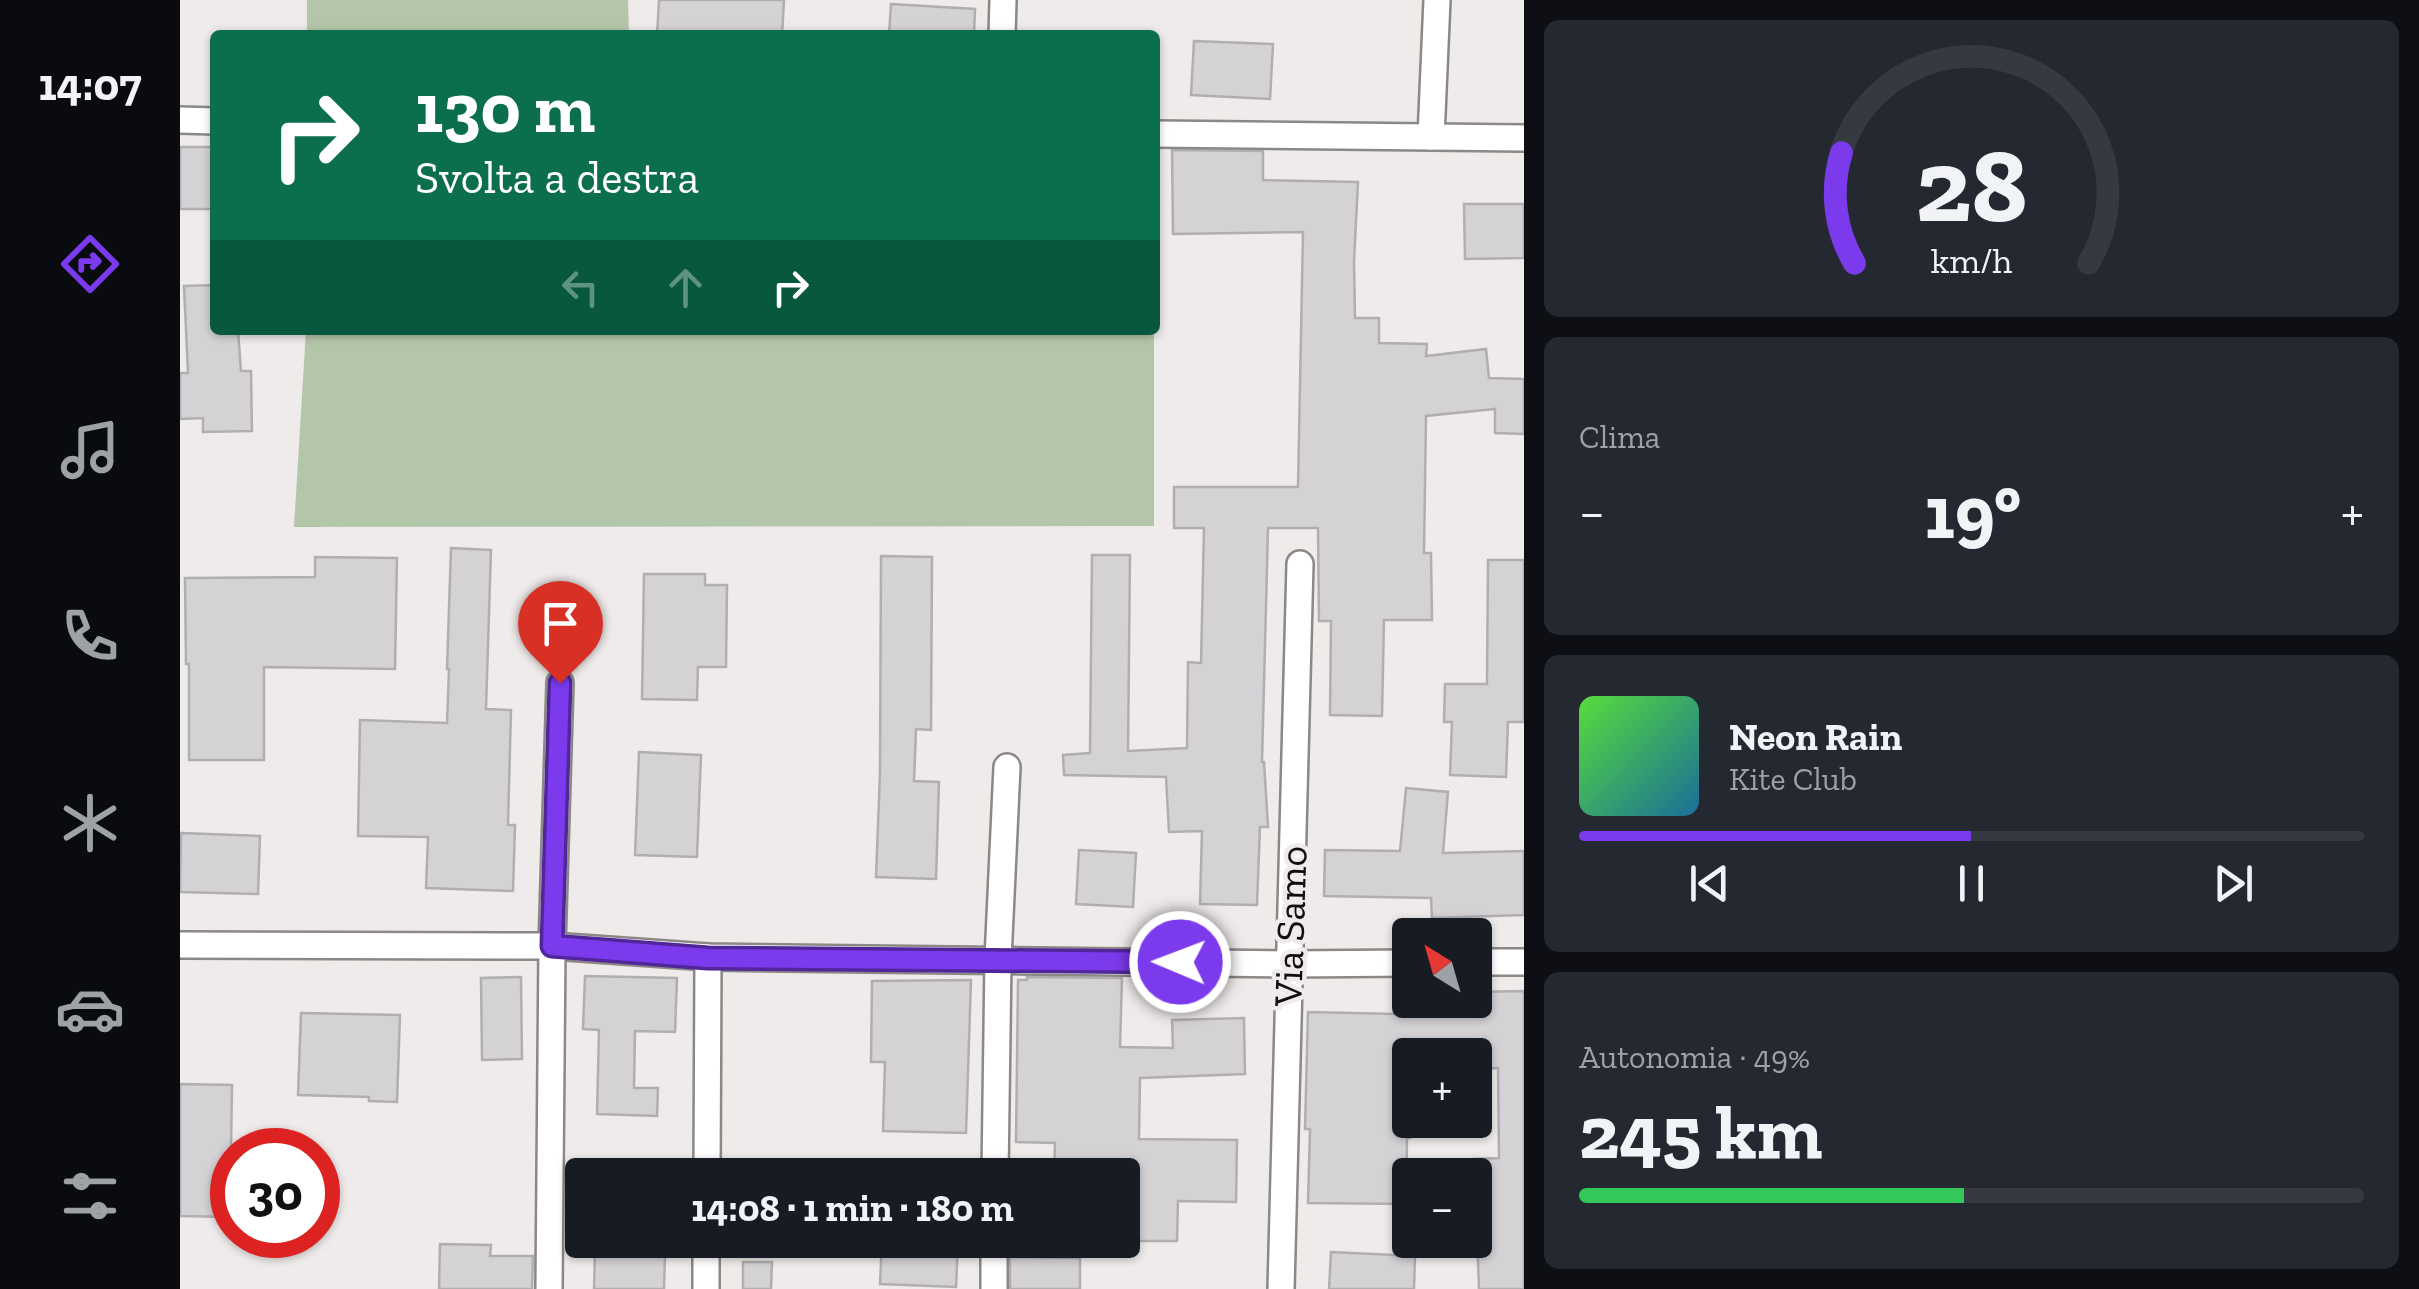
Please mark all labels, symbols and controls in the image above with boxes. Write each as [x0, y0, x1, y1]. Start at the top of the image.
text: 14:07 [38, 58, 142, 112]
text: 130 m [415, 66, 595, 150]
icon: right [250, 70, 380, 200]
text: 28 [1916, 123, 2027, 248]
text: Svolta a destra [415, 151, 699, 205]
icon: directions [55, 229, 125, 299]
text: km/h [1931, 239, 2012, 282]
icon: left [553, 260, 608, 315]
icon: ahead [658, 260, 713, 315]
icon: right [763, 260, 818, 315]
icon: music [55, 415, 125, 485]
text: Clima [1579, 418, 1660, 456]
text: 19° [1924, 467, 2021, 557]
text: − [1579, 479, 1605, 545]
text: + [2341, 479, 2364, 545]
pin [518, 581, 603, 684]
icon: arrive [533, 596, 588, 651]
icon: phone [55, 601, 125, 671]
text: Neon Rain [1729, 714, 1902, 760]
text: Kite Club [1729, 760, 1857, 798]
icon: climate [55, 788, 125, 858]
street label: Via Samo [1263, 845, 1317, 1008]
icon: previous [1682, 856, 1737, 911]
icon: pause [1944, 856, 1999, 911]
icon: next [2206, 856, 2261, 911]
position arrow [1128, 910, 1232, 1014]
north arrow [1392, 918, 1492, 1018]
map controls [1392, 918, 1492, 1258]
icon: car [55, 974, 125, 1044]
button: + [1392, 1038, 1492, 1138]
text: Autonomia · 49% [1579, 1038, 1810, 1076]
text: 245 km [1579, 1087, 1822, 1177]
speed limit sign: 30 [210, 1128, 340, 1258]
button: − [1392, 1158, 1492, 1258]
icon: filters [55, 1161, 125, 1231]
text: 14:08 · 1 min · 180 m [691, 1185, 1014, 1231]

